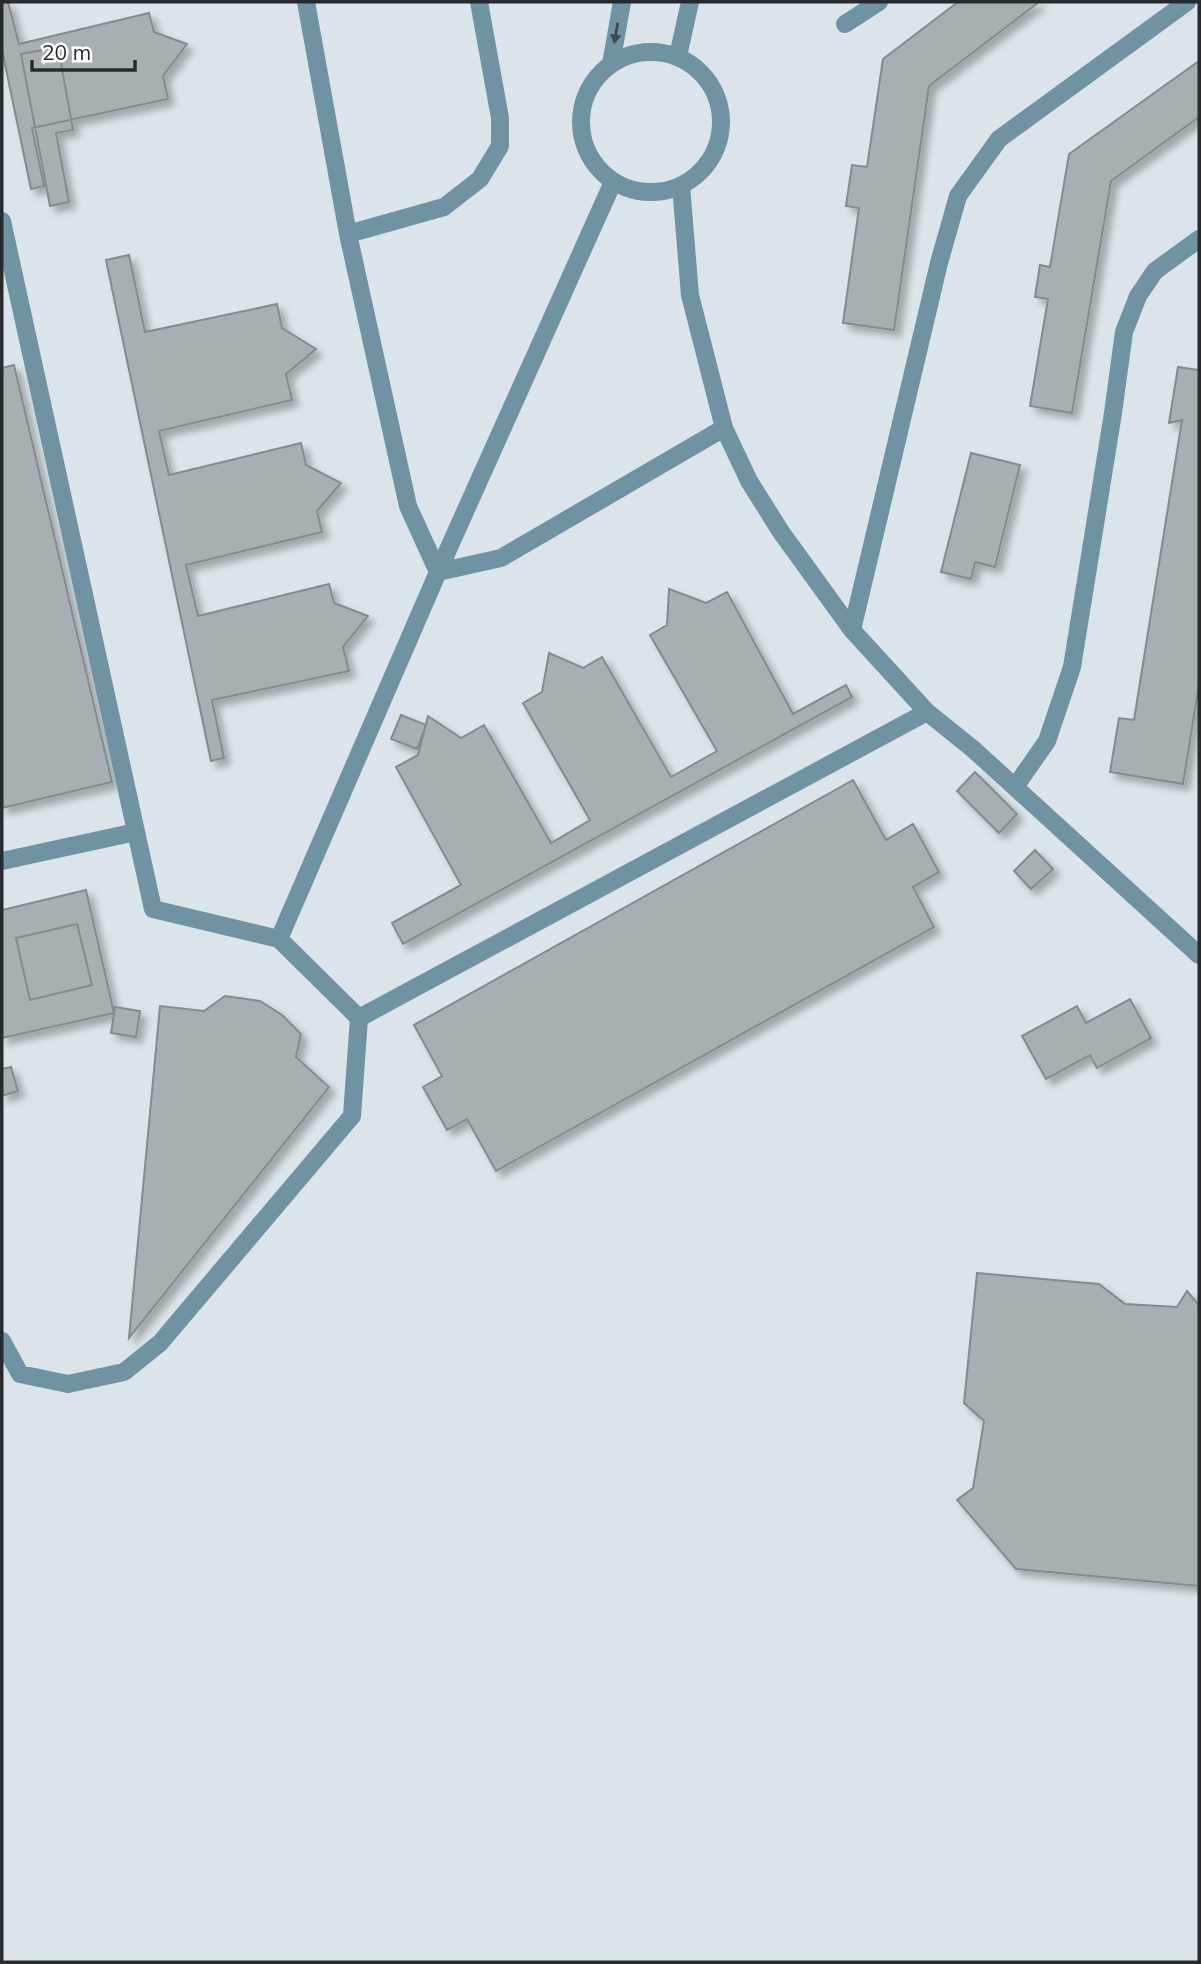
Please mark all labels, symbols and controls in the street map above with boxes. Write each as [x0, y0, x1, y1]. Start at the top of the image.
one-way arrow [610, 22, 621, 44]
scale bar [32, 28, 135, 72]
text: 20 m [42, 39, 91, 65]

